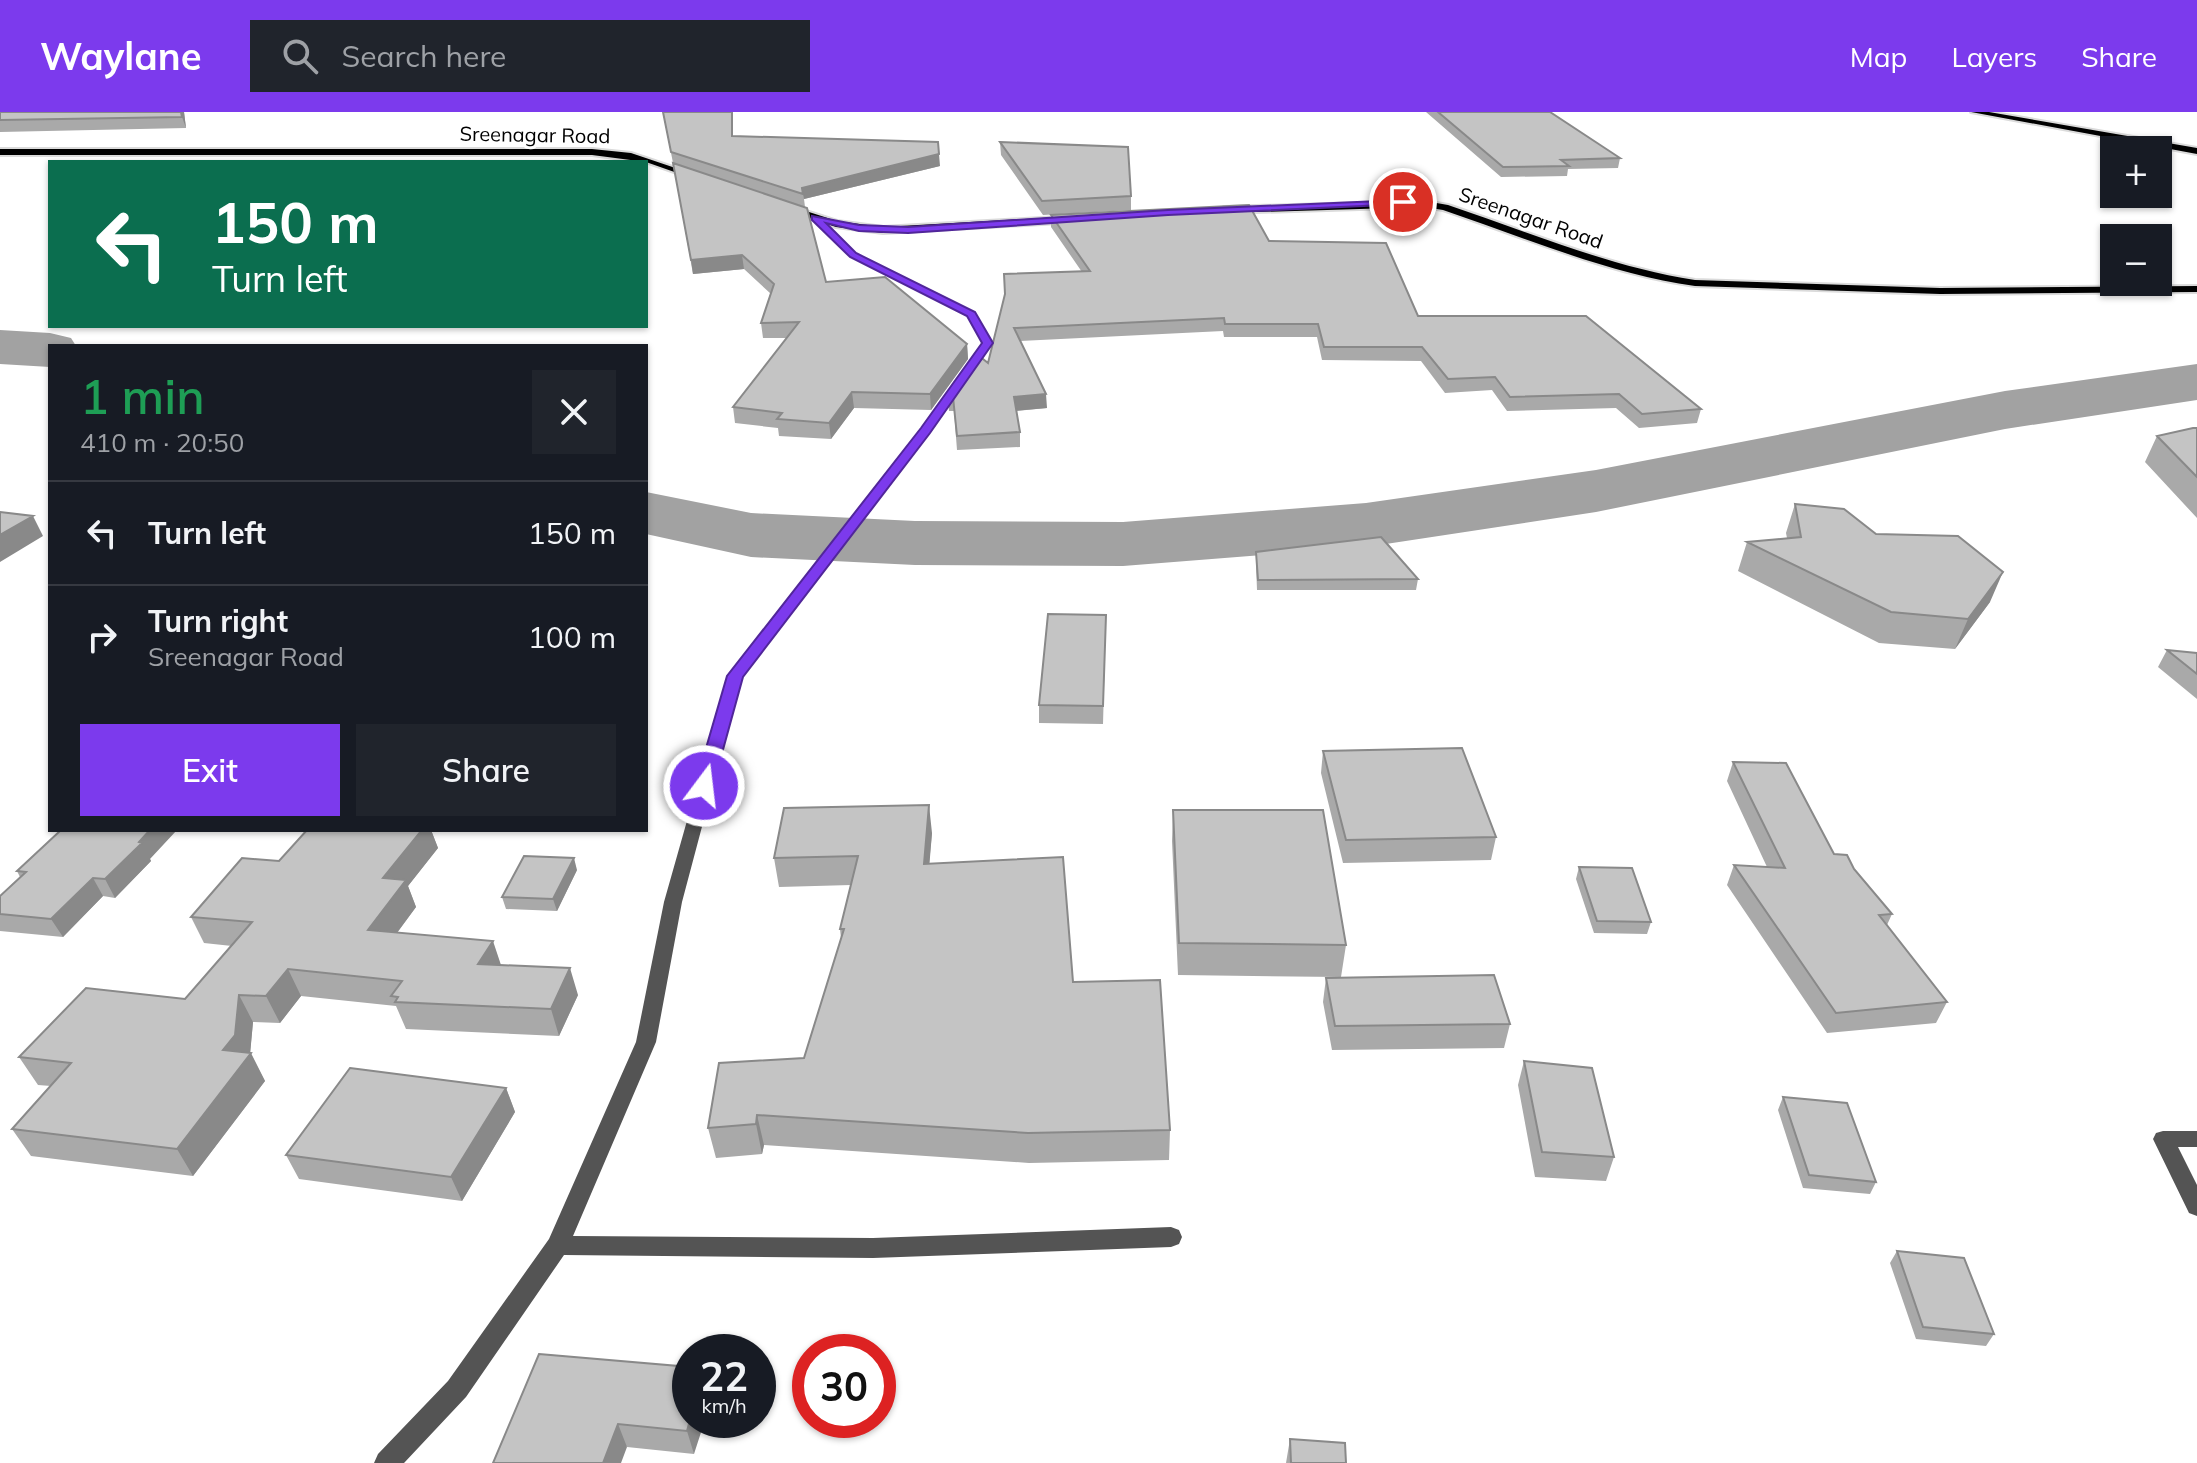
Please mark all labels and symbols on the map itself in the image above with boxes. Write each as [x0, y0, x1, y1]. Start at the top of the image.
street label: Sreenagar Road [459, 121, 611, 148]
pin [1369, 168, 1437, 236]
street label: Sreenagar Road [1456, 181, 1606, 254]
position arrow [662, 744, 746, 828]
speed limit sign: 30 [792, 1334, 896, 1438]

